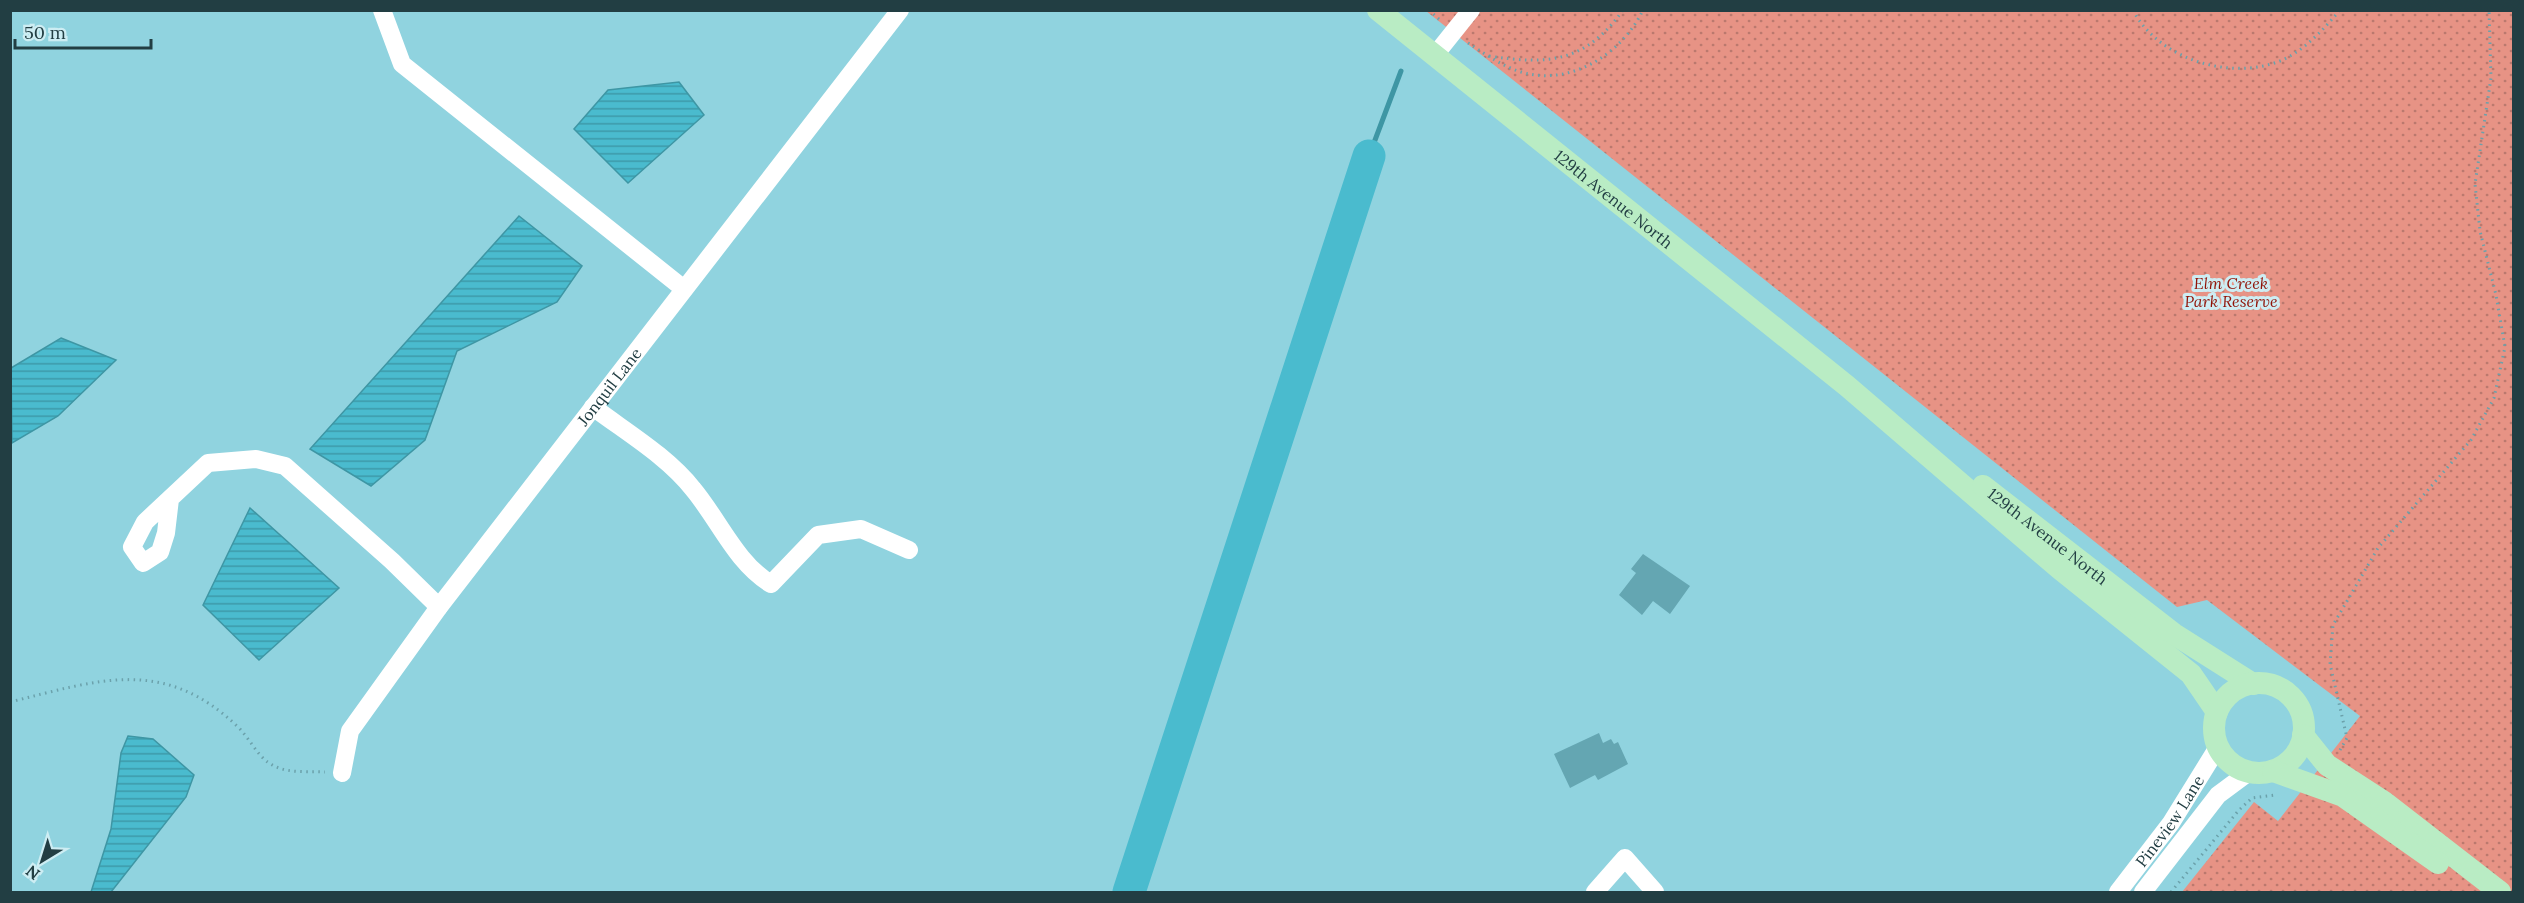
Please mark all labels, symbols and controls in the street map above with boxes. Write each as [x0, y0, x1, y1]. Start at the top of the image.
scale bar [15, 12, 152, 50]
text: 50 m [24, 21, 66, 44]
street label: 129th Avenue North [1550, 145, 1677, 253]
park label: Elm Creek Park Reserve [2184, 273, 2278, 311]
street label: Jonquil Lane [572, 343, 646, 430]
street label: 129th Avenue North [1984, 483, 2112, 589]
street label: Pineview Lane [2131, 771, 2208, 871]
north arrow [12, 831, 72, 891]
text: N [22, 861, 44, 885]

